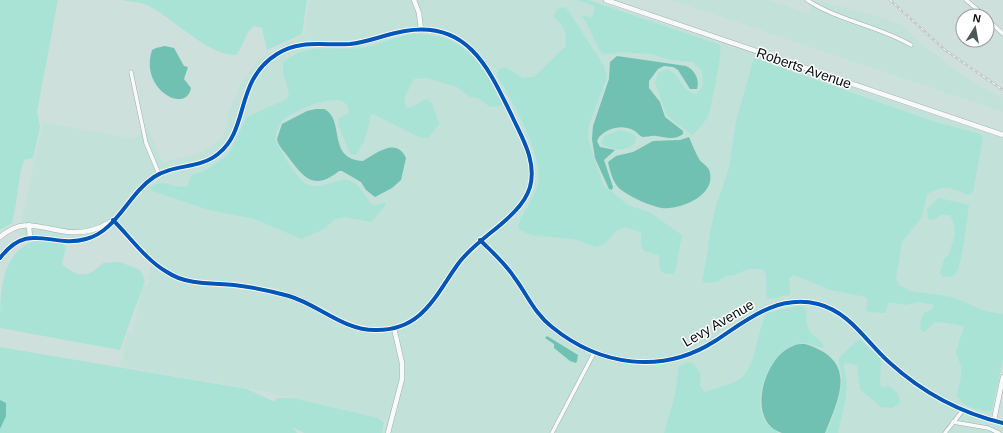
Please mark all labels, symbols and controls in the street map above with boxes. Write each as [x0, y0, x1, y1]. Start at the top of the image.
north arrow [955, 8, 995, 48]
text: N [972, 12, 982, 25]
street label: Roberts Avenue [754, 44, 854, 92]
street label: Levy Avenue [679, 296, 757, 350]

